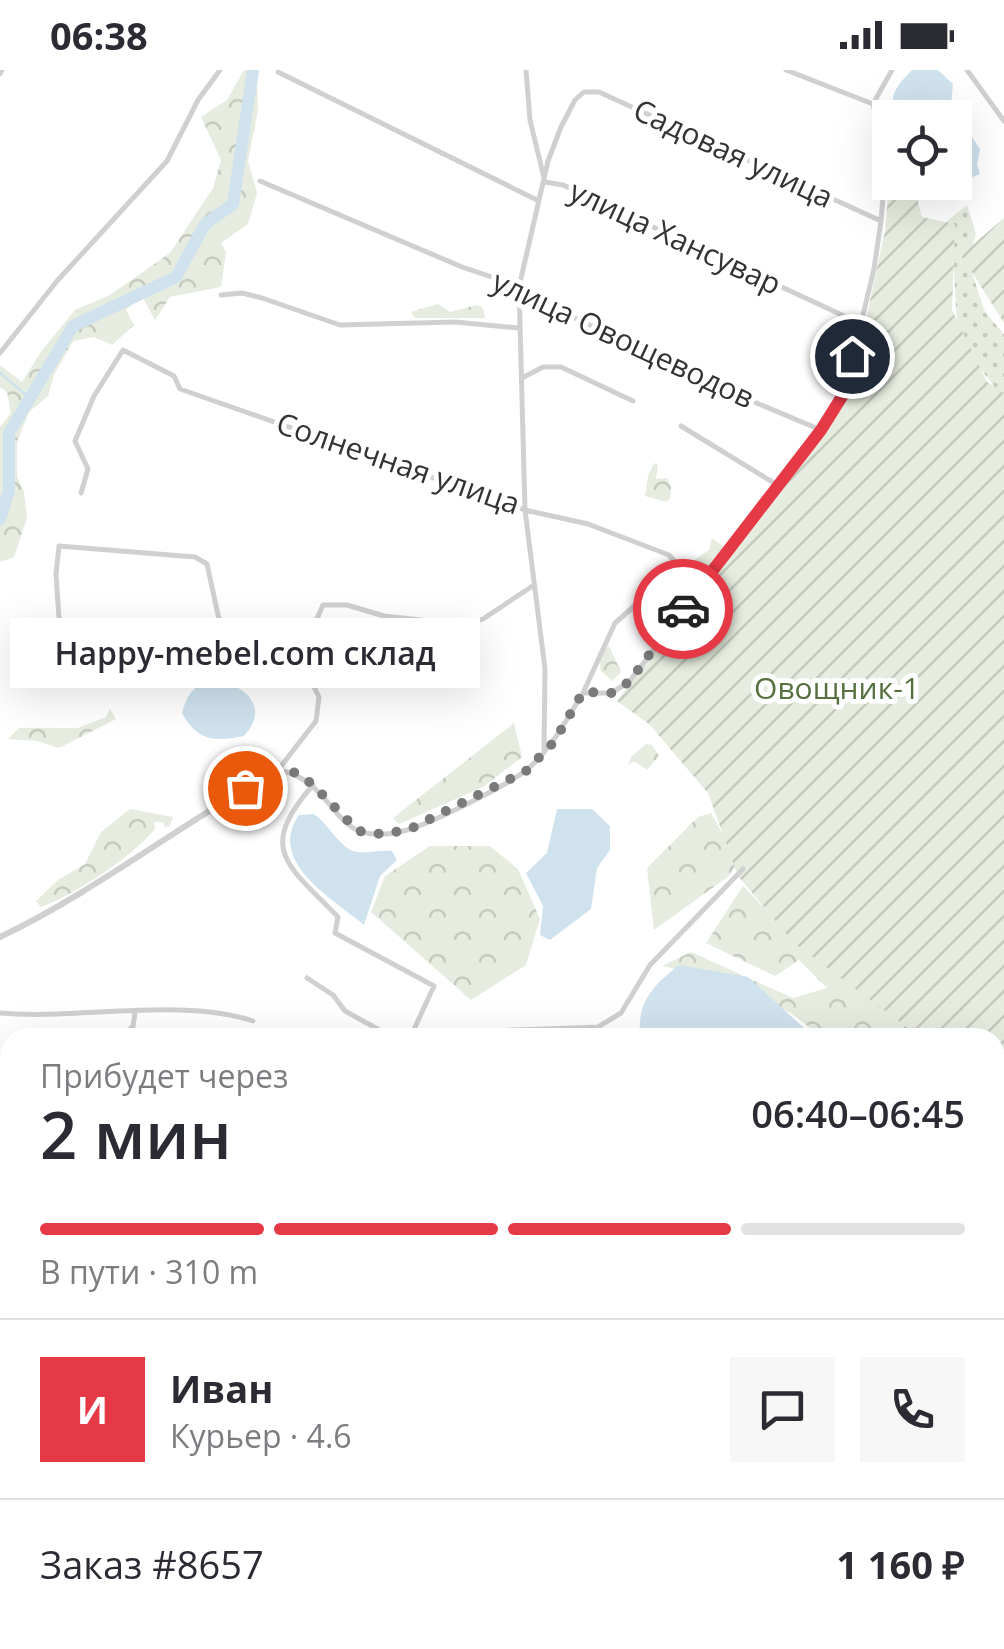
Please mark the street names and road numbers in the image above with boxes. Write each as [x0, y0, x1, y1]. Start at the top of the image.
street label: Садовая улица [627, 88, 840, 217]
street label: улица Хансувар [563, 170, 788, 304]
street label: улица Овощеводов [486, 260, 761, 417]
street label: Солнечная улица [271, 402, 526, 523]

